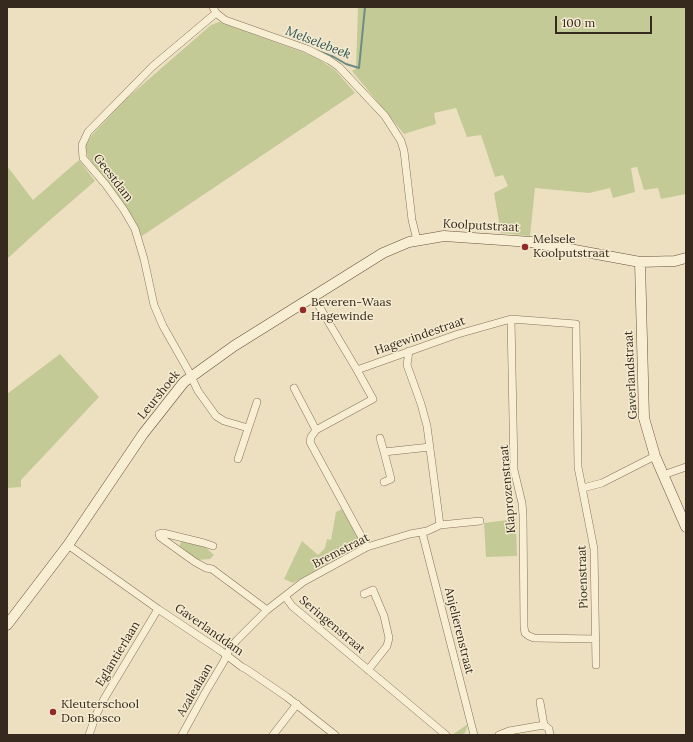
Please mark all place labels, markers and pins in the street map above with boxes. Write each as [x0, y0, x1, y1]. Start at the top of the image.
place label: Melsele Koolputstraat [533, 233, 610, 261]
marker: Melsele Koolputstraat [520, 242, 530, 252]
place label: Beveren-Waas Hagewinde [311, 296, 391, 324]
marker: Beveren-Waas Hagewinde [298, 305, 308, 315]
place label: Kleuterschool Don Bosco [61, 698, 139, 726]
marker: Kleuterschool Don Bosco [48, 707, 58, 717]

